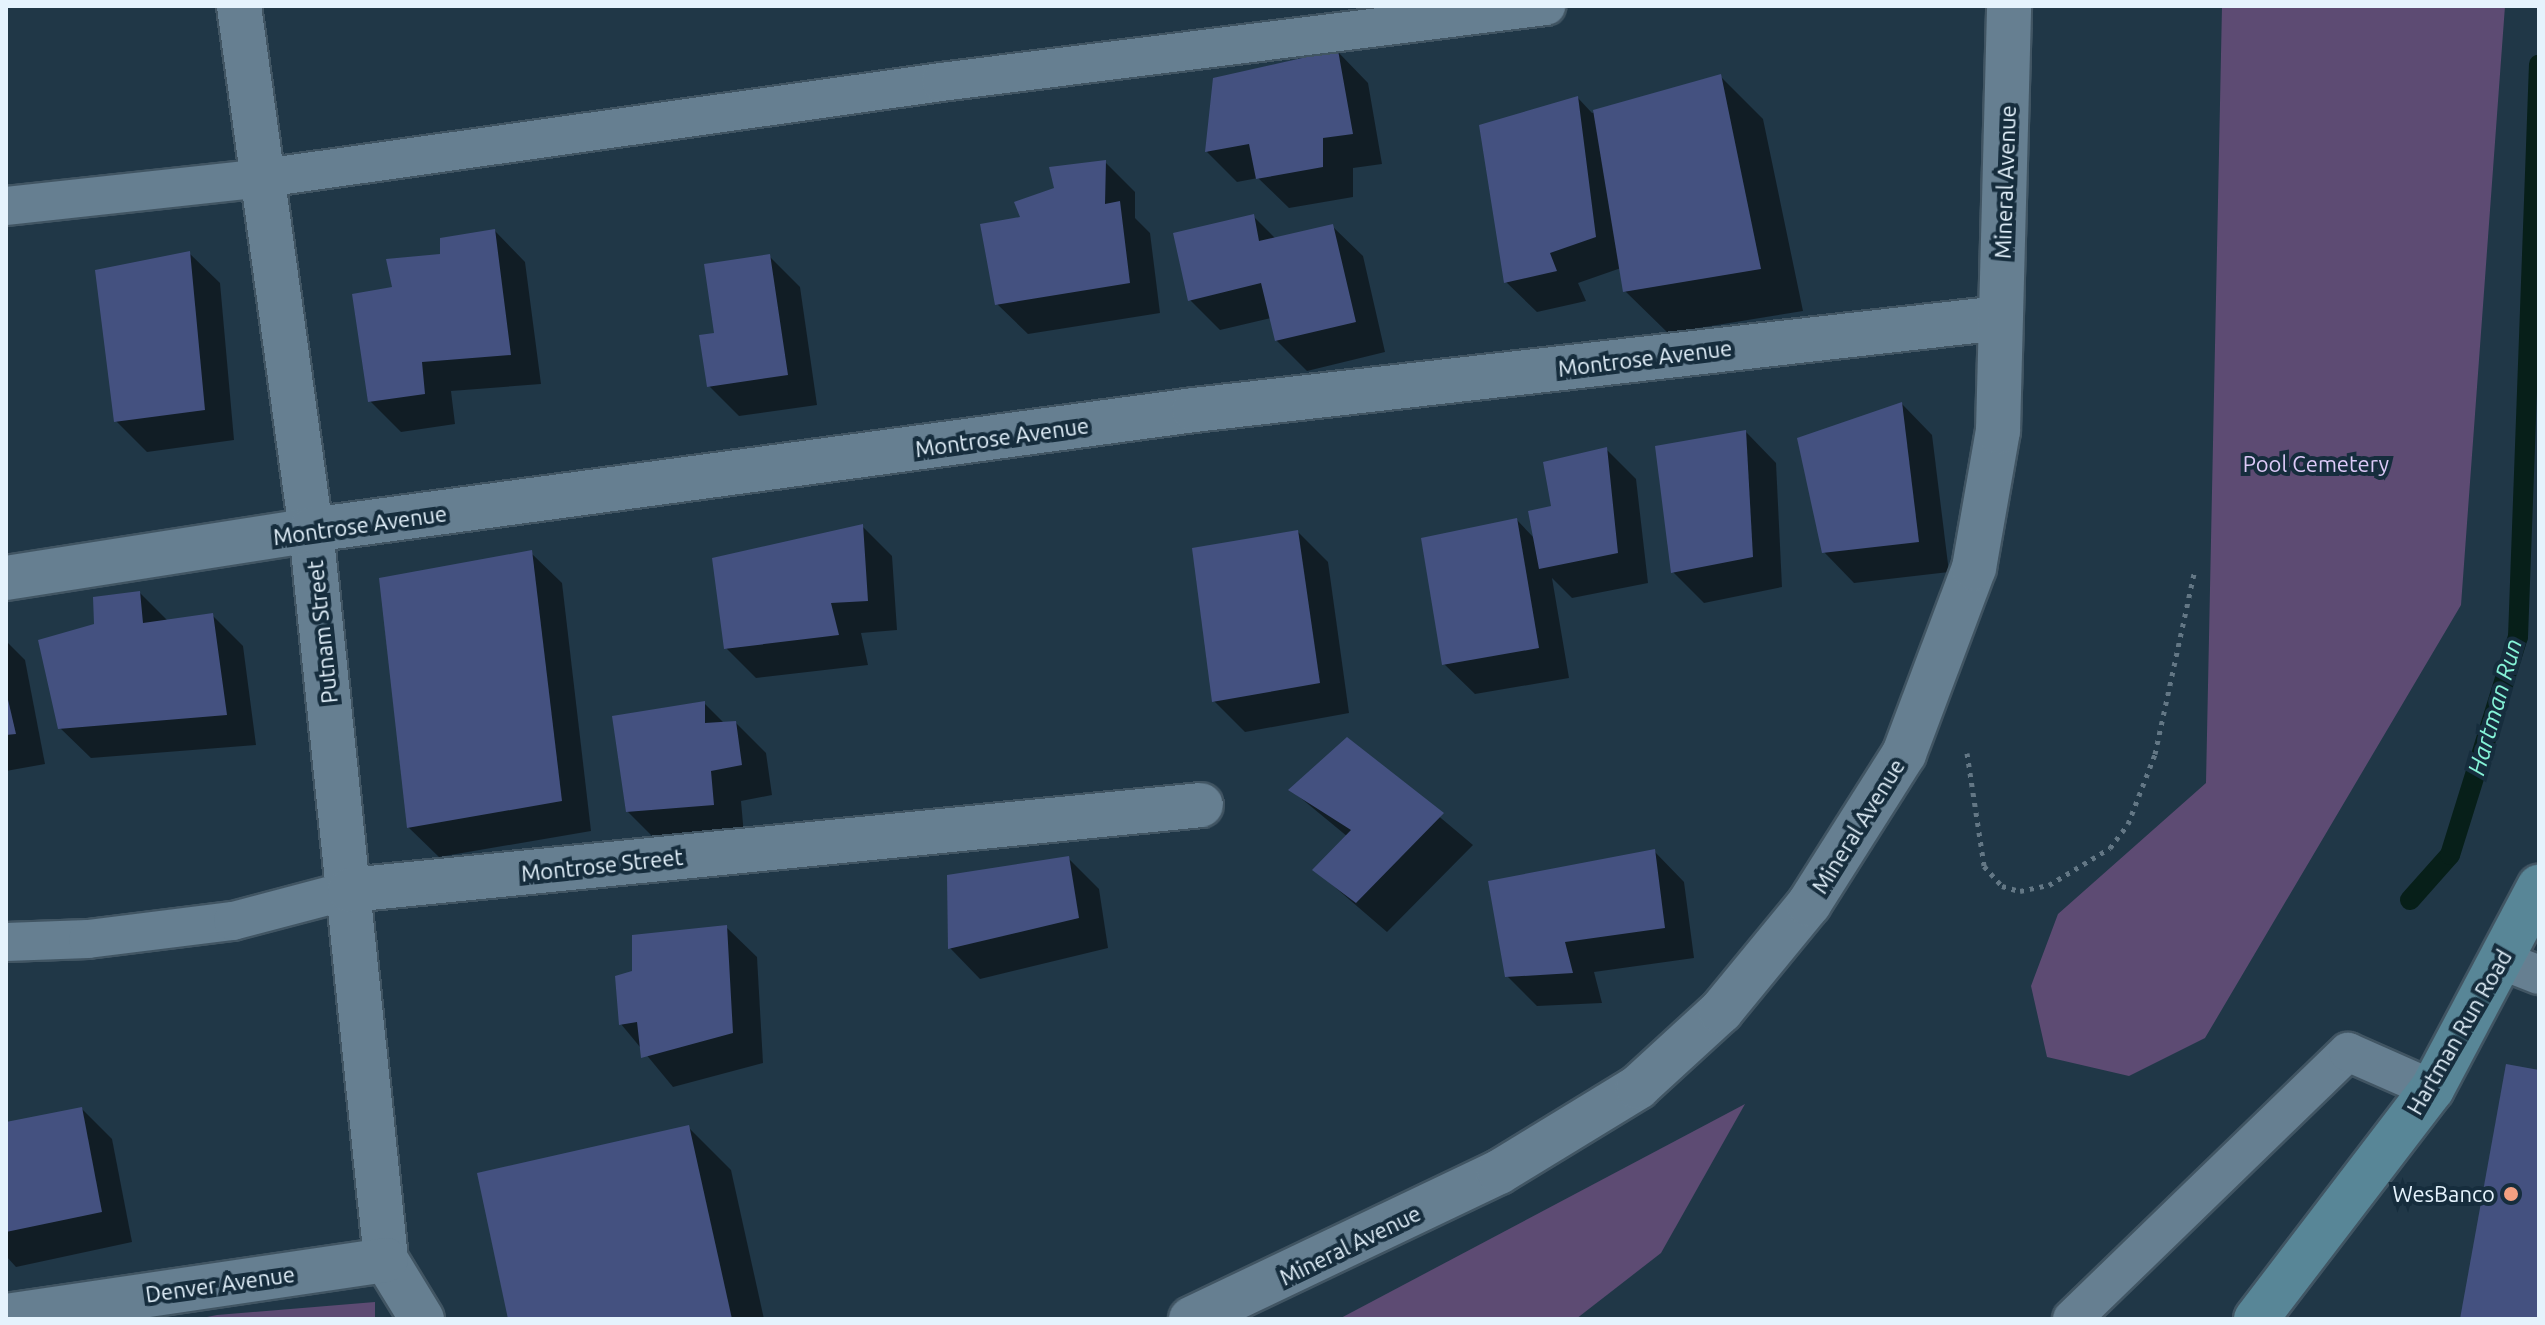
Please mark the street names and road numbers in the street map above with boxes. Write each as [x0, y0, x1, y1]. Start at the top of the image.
street label: Mineral Avenue [1989, 105, 2021, 259]
street label: Montrose Avenue [1556, 334, 1734, 382]
street label: Montrose Avenue [913, 412, 1091, 462]
street label: Montrose Avenue [271, 500, 449, 550]
street label: Putnam Street [301, 559, 343, 705]
street label: Mineral Avenue [1806, 754, 1910, 898]
street label: Montrose Street [520, 843, 684, 887]
street label: Hartman Run Road [2401, 945, 2517, 1119]
street label: Mineral Avenue [1275, 1199, 1425, 1291]
street label: Denver Avenue [144, 1260, 296, 1308]

